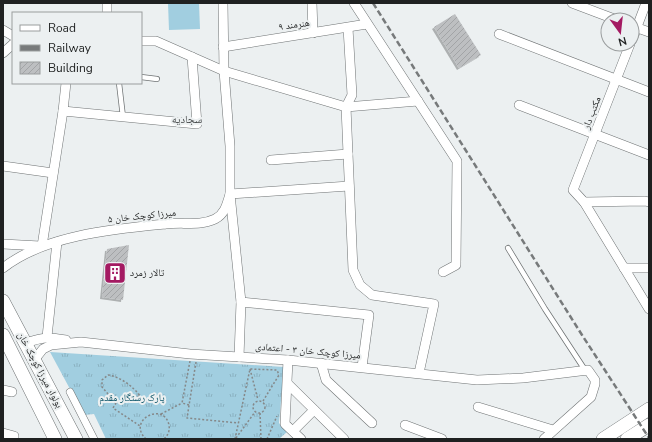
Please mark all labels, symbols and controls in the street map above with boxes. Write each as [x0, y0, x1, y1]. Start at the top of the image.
legend [12, 12, 142, 84]
north arrow [600, 12, 640, 52]
street label: هنرمند ۹ [278, 16, 310, 34]
text: Road [48, 20, 76, 36]
text: N [617, 33, 628, 49]
text: Railway [48, 40, 92, 56]
text: Building [48, 60, 93, 76]
street label: مکتب دار [579, 94, 605, 132]
district label: سجادیه [172, 112, 202, 127]
street label: میرزا کوچک خان ۵ [107, 205, 177, 227]
building icon: تالار زمرد [102, 260, 128, 286]
place label: تالار زمرد [130, 266, 164, 280]
street label: بولوار میرزا کوچک خان [14, 329, 66, 411]
street label: میرزا کوچک خان ۳ - اعتمادی [255, 339, 362, 363]
park label: پارک رستگار مقدم [99, 391, 165, 405]

